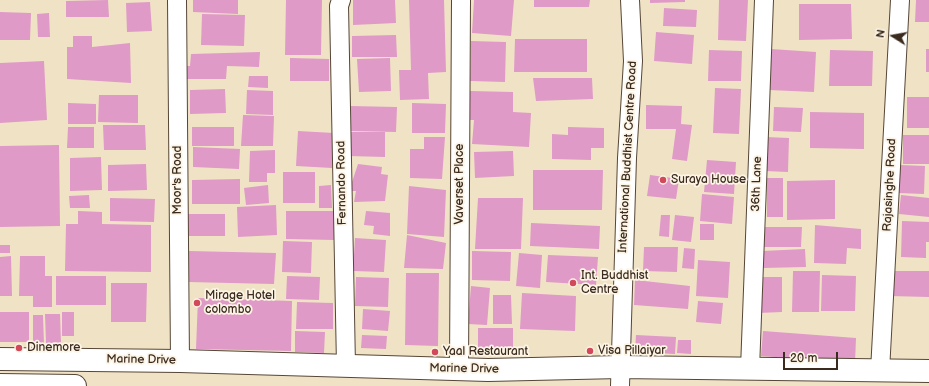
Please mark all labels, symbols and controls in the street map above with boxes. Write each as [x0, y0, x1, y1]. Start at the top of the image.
north arrow [873, 16, 913, 56]
text: N [874, 28, 888, 39]
street label: International Buddhist Centre Road [616, 61, 640, 253]
street label: Rajasinghe Road [880, 138, 900, 232]
street label: Fernando Road [334, 141, 350, 225]
street label: Vaverset Place [453, 144, 467, 224]
street label: Moor's Road [171, 146, 185, 214]
street label: 36th Lane [749, 156, 765, 212]
place label: Suraya House [671, 173, 746, 187]
marker: Suraya House [658, 175, 668, 185]
place label: Int. Buddhist Centre [581, 269, 648, 297]
marker: Int. Buddhist Centre [568, 278, 578, 288]
place label: Mirage Hotel colombo [205, 289, 275, 317]
marker: Mirage Hotel colombo [192, 298, 202, 308]
place label: Dinemore [27, 341, 80, 355]
marker: Dinemore [14, 343, 24, 353]
place label: Visa Pillaiyar [598, 344, 666, 358]
scale bar [785, 344, 840, 370]
place label: Yaal Restaurant [443, 345, 528, 359]
marker: Visa Pillaiyar [585, 346, 595, 356]
marker: Yaal Restaurant [430, 347, 440, 357]
text: 20 m [790, 351, 817, 366]
street label: Marine Drive [106, 352, 176, 368]
street label: Marine Drive [429, 361, 499, 377]

